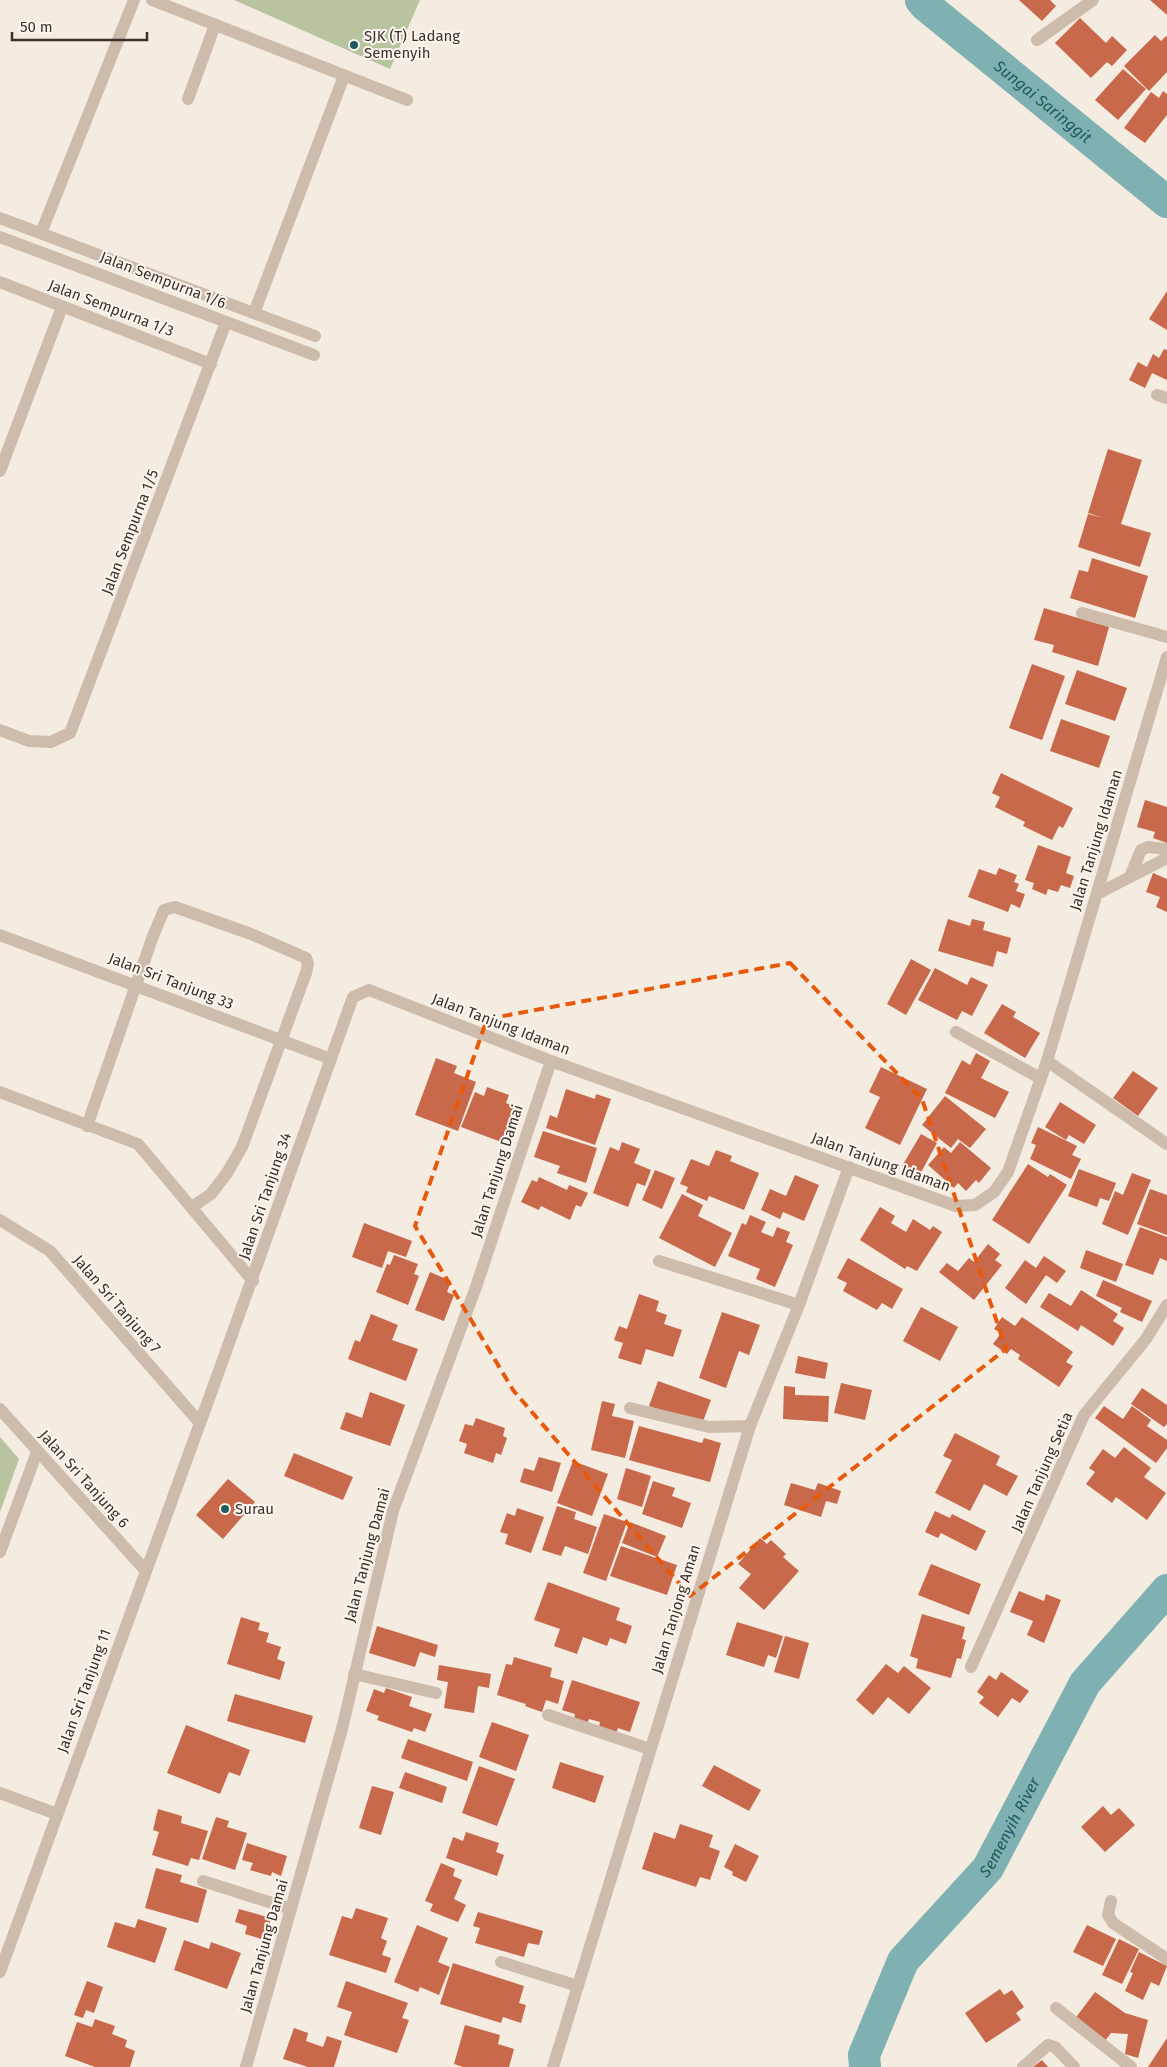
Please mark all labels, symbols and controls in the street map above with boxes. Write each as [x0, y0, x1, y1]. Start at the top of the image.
scale bar [12, 10, 148, 42]
text: 50 m [20, 18, 53, 36]
place label: SJK (T) Ladang Semenyih [364, 27, 460, 62]
marker: SJK (T) Ladang Semenyih [348, 39, 360, 51]
water label: Sungai Saringgit [990, 55, 1096, 147]
street label: Jalan Sempurna 1/6 [98, 248, 228, 312]
street label: Jalan Sempurna 1/3 [46, 276, 176, 340]
street label: Jalan Sempurna 1/5 [98, 467, 162, 597]
street label: Jalan Tanjung Idaman [1066, 767, 1126, 913]
street label: Jalan Sri Tanjung 33 [106, 949, 236, 1013]
street label: Jalan Tanjung Idaman [429, 989, 573, 1059]
street label: Jalan Tanjung Damai [467, 1102, 527, 1240]
street label: Jalan Tanjung Idaman [809, 1128, 953, 1196]
street label: Jalan Sri Tanjung 34 [235, 1130, 295, 1262]
street label: Jalan Sri Tanjung 7 [69, 1251, 165, 1357]
street label: Jalan Tanjung Setia [1007, 1409, 1077, 1535]
street label: Jalan Sri Tanjung 6 [35, 1426, 133, 1532]
street label: Jalan Tanjung Damai [340, 1486, 394, 1624]
place label: Surau [235, 1500, 274, 1518]
marker: Surau [219, 1503, 231, 1515]
street label: Jalan Tanjong Aman [648, 1542, 704, 1676]
street label: Jalan Sri Tanjung 11 [53, 1627, 115, 1755]
water label: Semenyih River [974, 1773, 1044, 1882]
street label: Jalan Tanjung Damai [236, 1877, 292, 2015]

